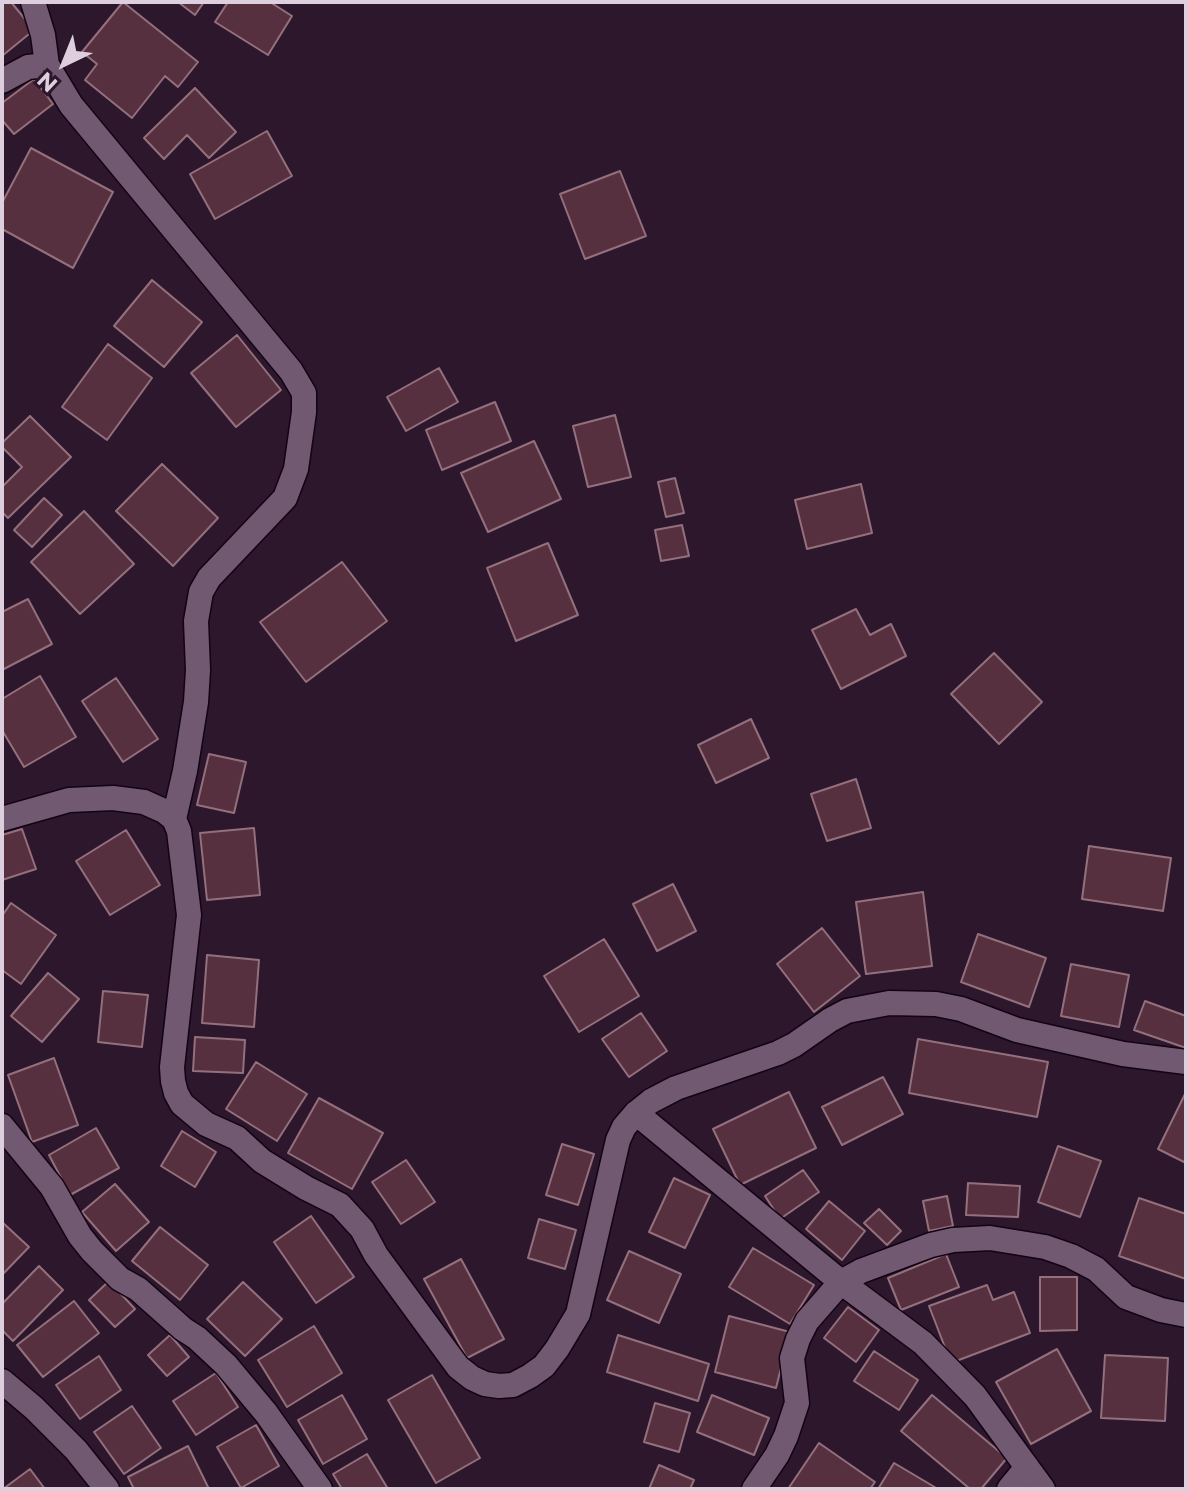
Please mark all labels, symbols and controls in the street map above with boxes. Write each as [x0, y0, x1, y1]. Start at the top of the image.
north arrow [24, 24, 104, 104]
text: N [32, 66, 63, 98]

